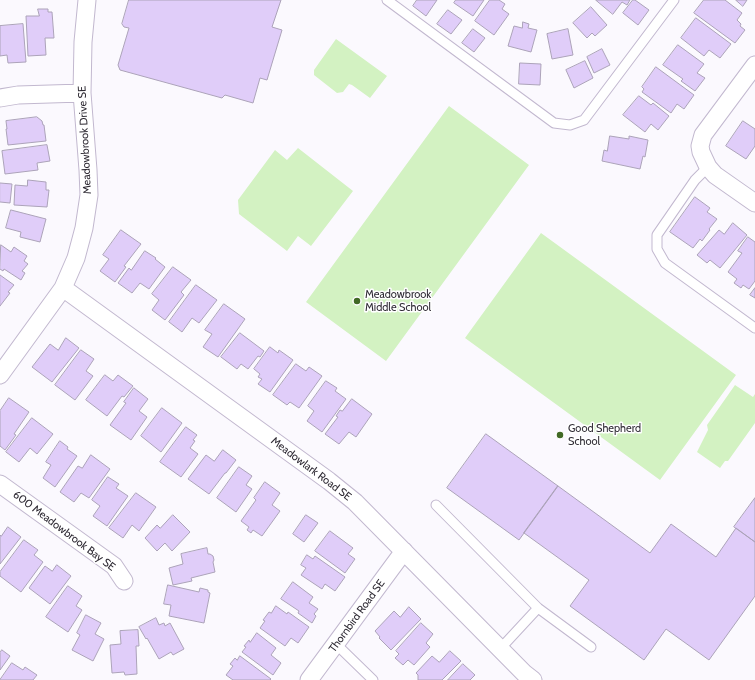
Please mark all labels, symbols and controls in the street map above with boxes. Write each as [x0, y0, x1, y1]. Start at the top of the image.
street label: Meadowbrook Drive SE [76, 86, 94, 194]
place label: Meadowbrook Middle School [365, 288, 431, 314]
marker: Meadowbrook Middle School [352, 296, 362, 306]
place label: Good Shepherd School [568, 422, 641, 448]
marker: Good Shepherd School [555, 430, 565, 440]
street label: Meadowlark Road SE [268, 434, 354, 504]
street label: 600 Meadowbrook Bay SE [10, 488, 118, 574]
street label: Thornbird Road SE [326, 577, 388, 655]

